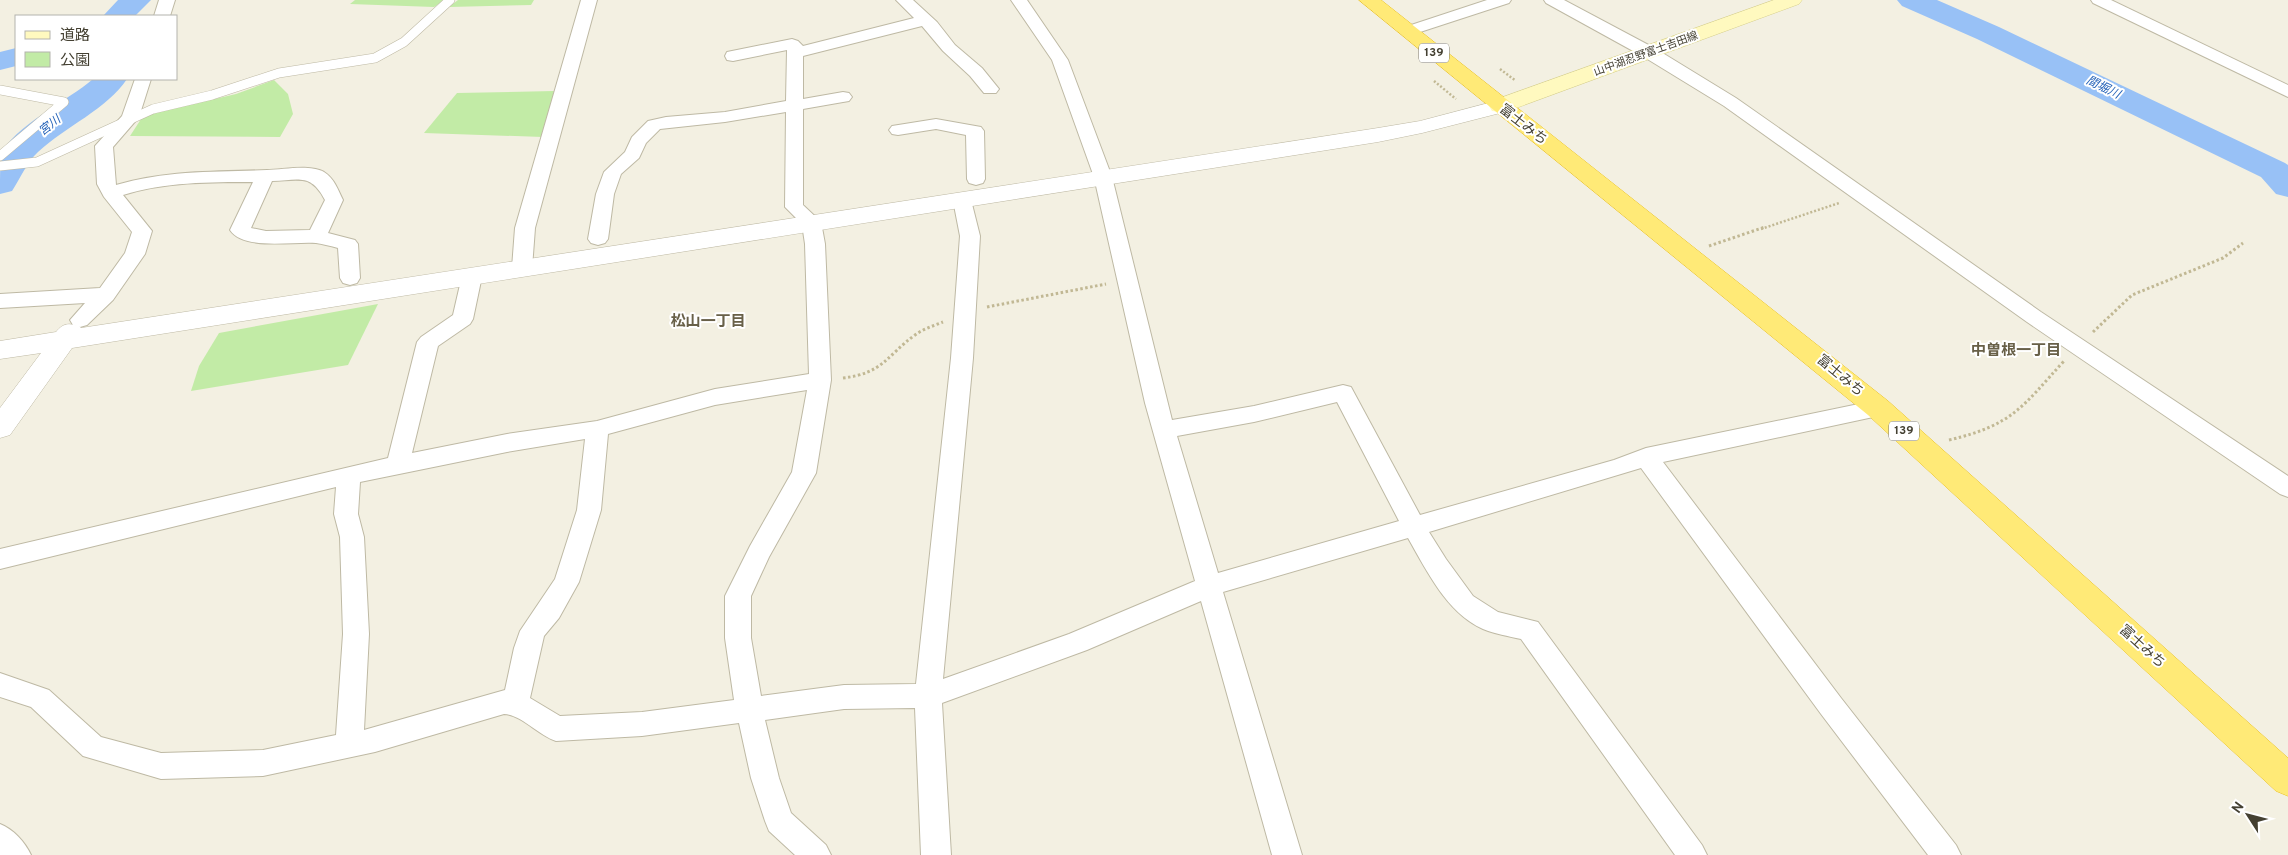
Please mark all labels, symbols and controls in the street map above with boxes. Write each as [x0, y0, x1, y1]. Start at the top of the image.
legend [15, 15, 178, 80]
text: 道路 [60, 27, 90, 46]
street label: 山中湖忍野富士吉田線 [1592, 29, 1700, 79]
road number: 139 [1419, 44, 1449, 62]
text: 公園 [60, 52, 90, 71]
water label: 間堀川 [2083, 73, 2124, 104]
street label: 富士みち [1496, 101, 1550, 149]
water label: 宮川 [36, 111, 66, 140]
district label: 松山一丁目 [670, 313, 746, 332]
district label: 中曽根一丁目 [1971, 342, 2061, 361]
street label: 富士みち [1813, 351, 1867, 401]
road number: 139 [1889, 422, 1919, 441]
street label: 富士みち [2116, 622, 2168, 672]
north arrow [2223, 790, 2273, 840]
text: N [2229, 799, 2249, 817]

